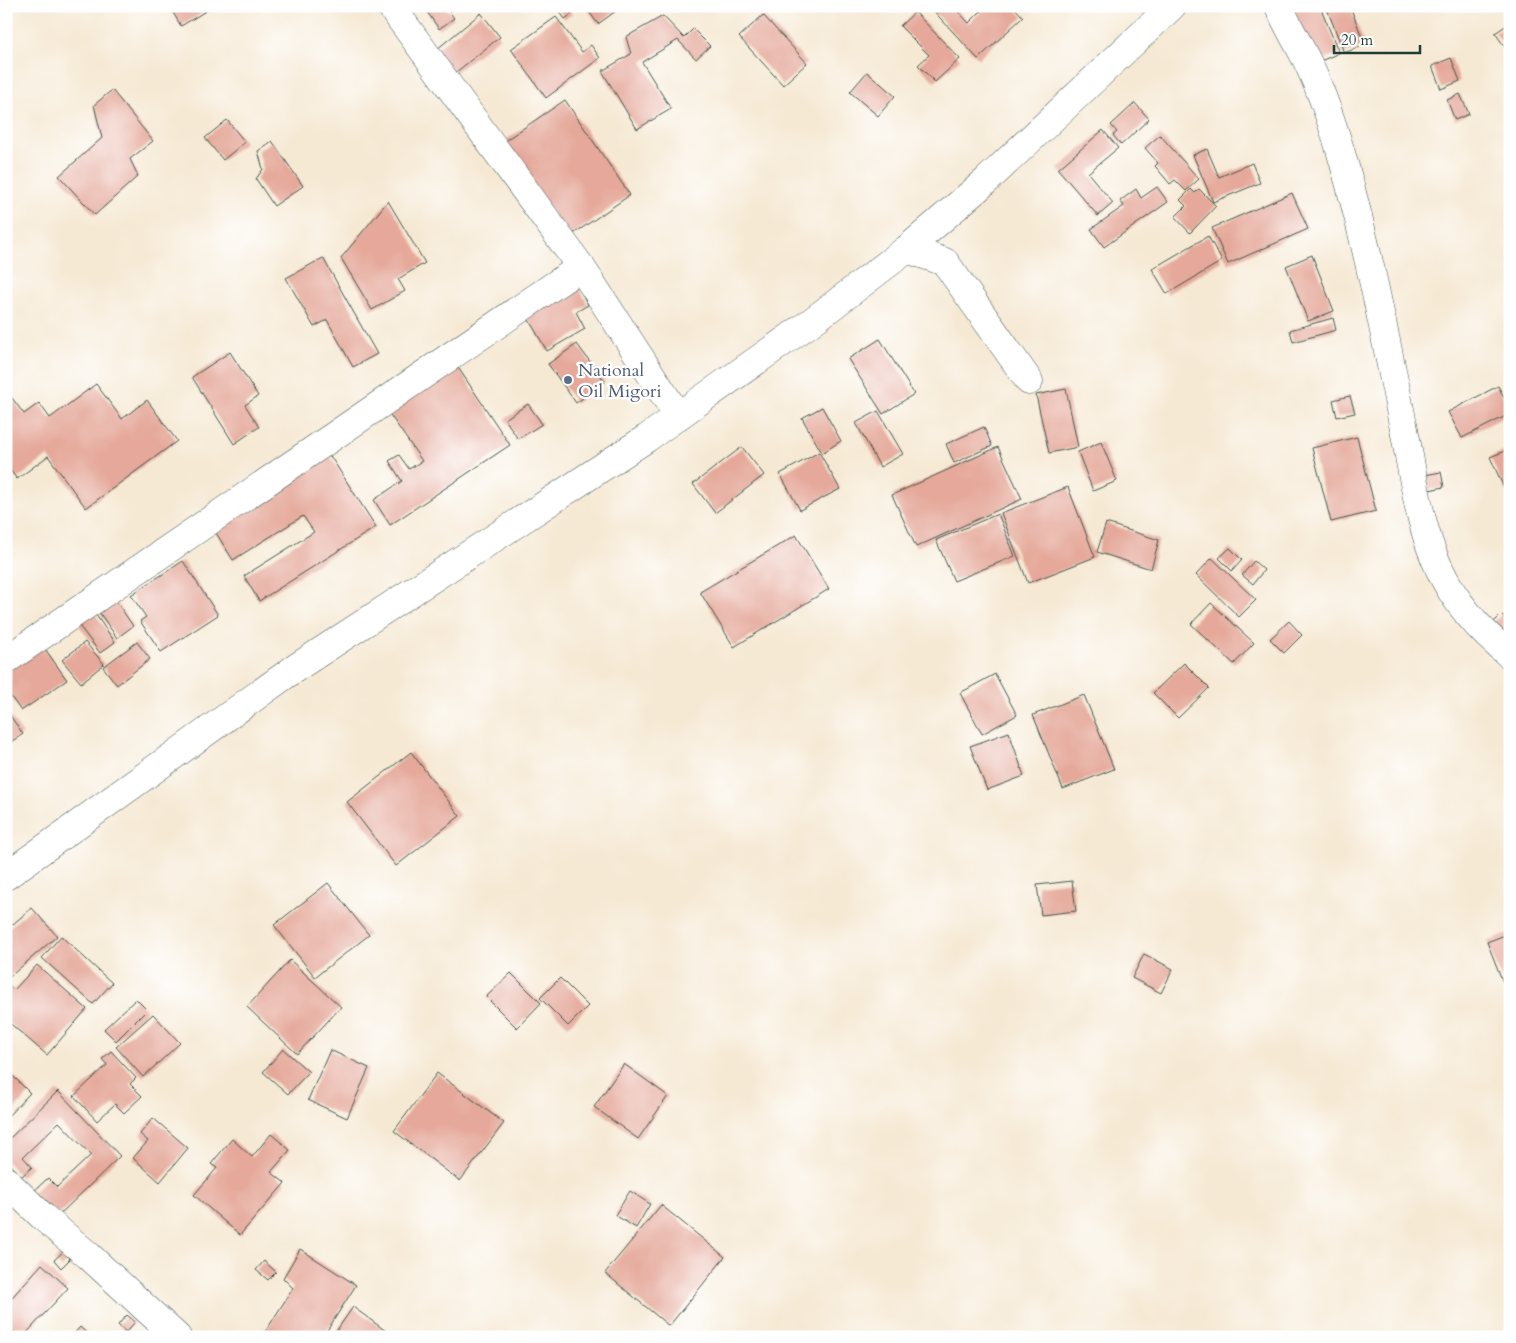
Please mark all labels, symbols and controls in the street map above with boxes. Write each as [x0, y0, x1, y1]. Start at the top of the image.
scale bar [1334, 22, 1420, 54]
text: 20 m [1341, 30, 1373, 50]
place label: National Oil Migori [578, 358, 662, 404]
marker: National Oil Migori [562, 374, 574, 386]

